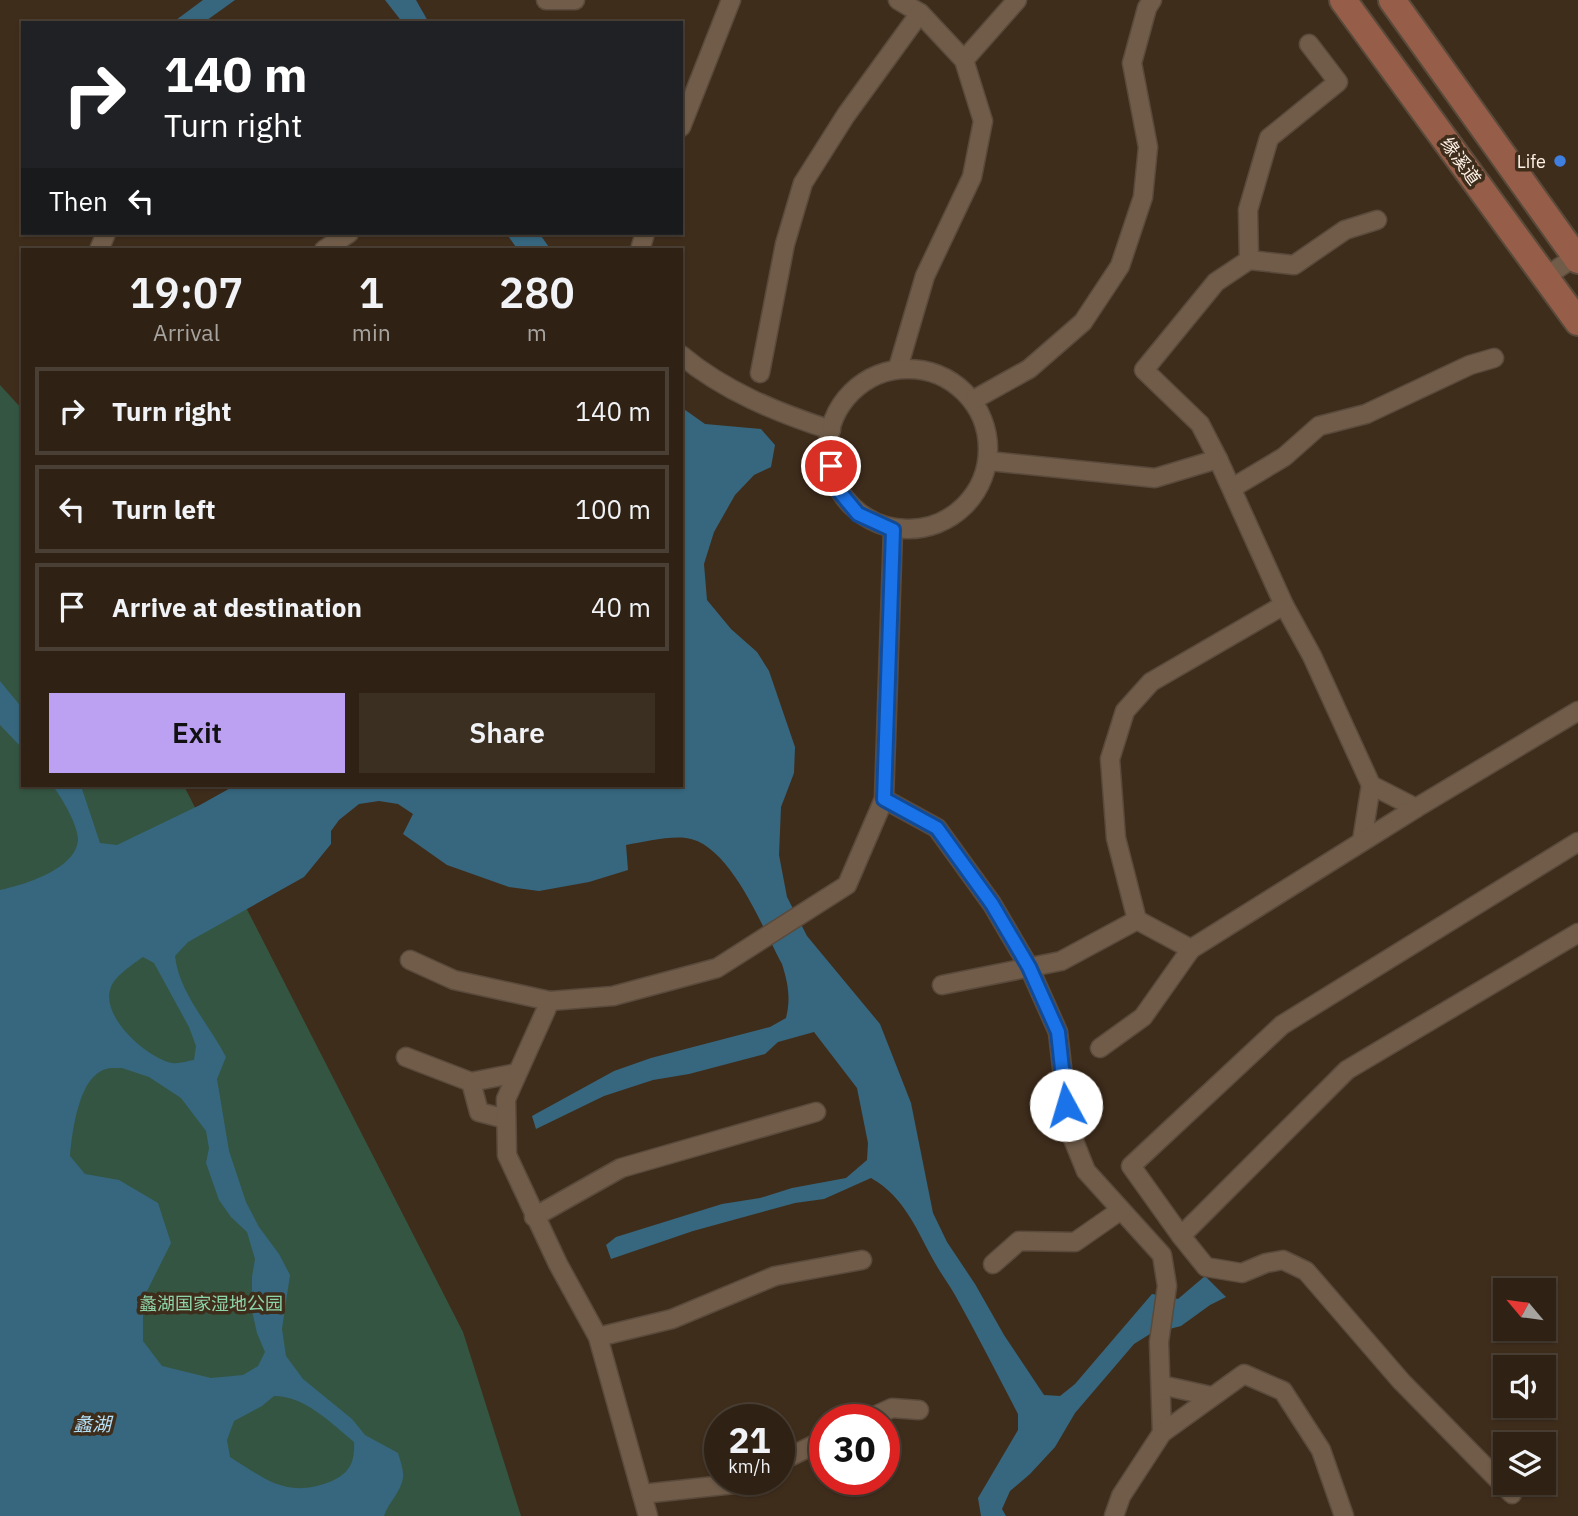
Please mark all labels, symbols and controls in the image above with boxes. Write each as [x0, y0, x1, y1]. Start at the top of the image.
text: 140 m [164, 42, 308, 105]
icon: right [49, 49, 140, 140]
text: Turn right [164, 104, 302, 146]
street label: 缘溪道 [1436, 132, 1486, 190]
place label: Life [1517, 150, 1546, 173]
marker: Life [1552, 153, 1568, 169]
icon: left [122, 182, 160, 220]
text: Then [49, 184, 108, 218]
text: 19:07 [129, 265, 244, 320]
text: 1 [359, 265, 384, 320]
text: 280 [499, 265, 575, 320]
text: Arrival [153, 317, 220, 347]
text: min [352, 317, 391, 347]
text: m [527, 317, 547, 347]
icon: right [53, 392, 91, 430]
text: Turn right [112, 394, 231, 428]
text: 140 m [575, 394, 651, 428]
pin [801, 436, 861, 496]
icon: arrive [812, 447, 850, 485]
icon: left [53, 490, 91, 528]
text: Turn left [112, 492, 215, 526]
text: 100 m [575, 492, 651, 526]
icon: arrive [53, 588, 91, 626]
text: Arrive at destination [112, 590, 362, 624]
text: 40 m [591, 590, 651, 624]
button: Exit [49, 693, 345, 773]
button: Share [359, 693, 655, 773]
position arrow [1029, 1068, 1103, 1142]
north arrow [1493, 1278, 1556, 1340]
map controls [1493, 1278, 1556, 1495]
park label: 蠡湖国家湿地公园 [139, 1292, 283, 1315]
button: sound [1493, 1355, 1556, 1418]
speed limit sign: 30 [809, 1404, 900, 1495]
water label: 蠡湖 [73, 1412, 114, 1436]
text: 21 [728, 1417, 771, 1463]
button: layers [1493, 1432, 1556, 1495]
text: km/h [728, 1455, 771, 1478]

